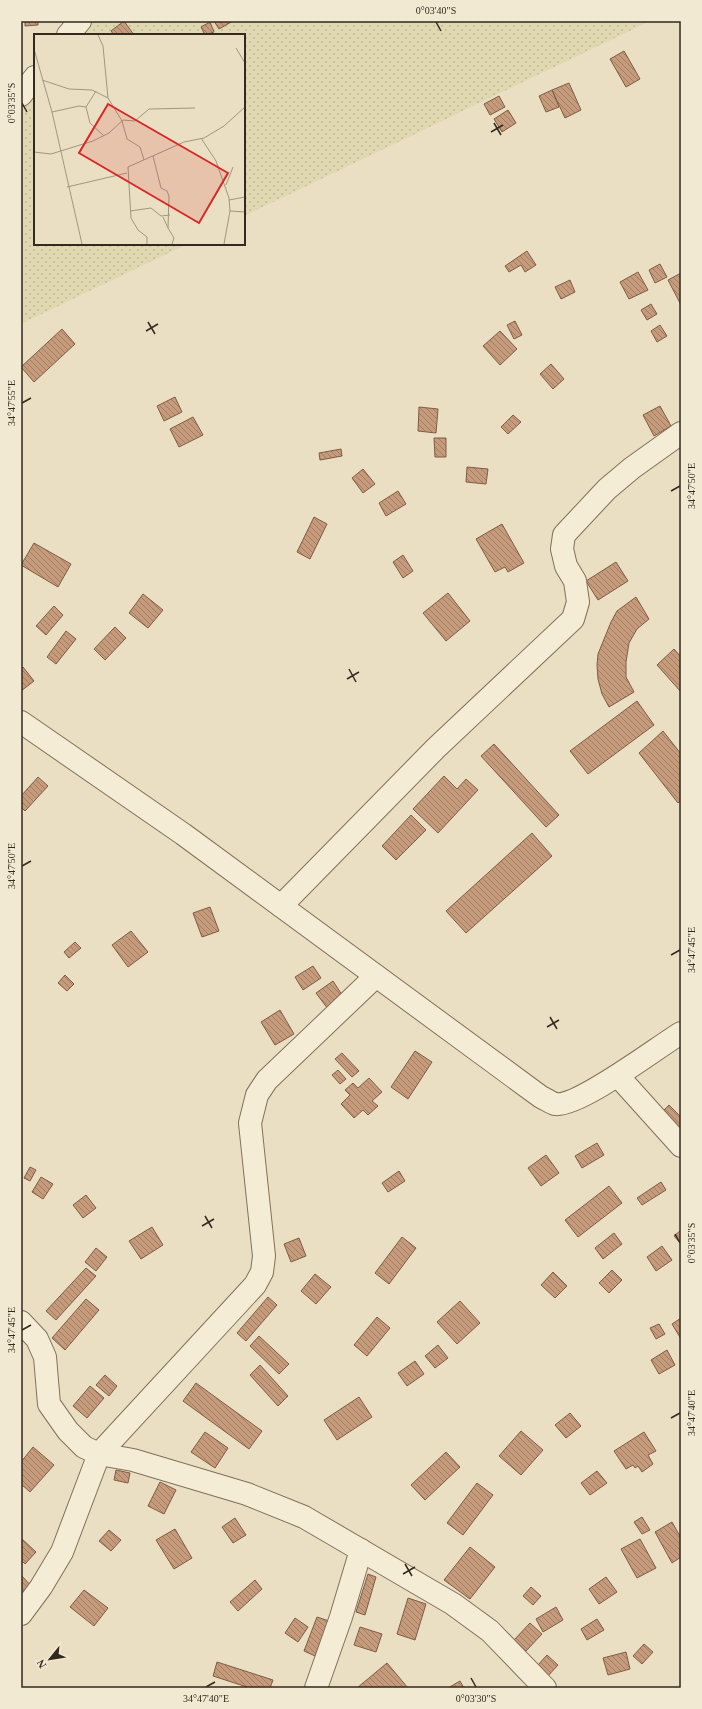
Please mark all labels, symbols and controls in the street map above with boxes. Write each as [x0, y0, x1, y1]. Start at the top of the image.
text: 0°03'40"S [416, 5, 456, 16]
inset map [34, 34, 245, 245]
text: 0°03'35"S [6, 83, 17, 123]
text: 34°47'55"E [6, 380, 17, 426]
text: 34°47'50"E [686, 463, 697, 509]
text: 34°47'50"E [6, 843, 17, 889]
text: 34°47'45"E [686, 927, 697, 973]
text: 0°03'35"S [686, 1223, 697, 1263]
text: 34°47'45"E [6, 1307, 17, 1353]
text: 34°47'40"E [686, 1390, 697, 1436]
north arrow [30, 1639, 70, 1679]
text: N [34, 1658, 49, 1670]
text: 34°47'40"E [183, 1693, 229, 1704]
text: 0°03'30"S [456, 1693, 496, 1704]

